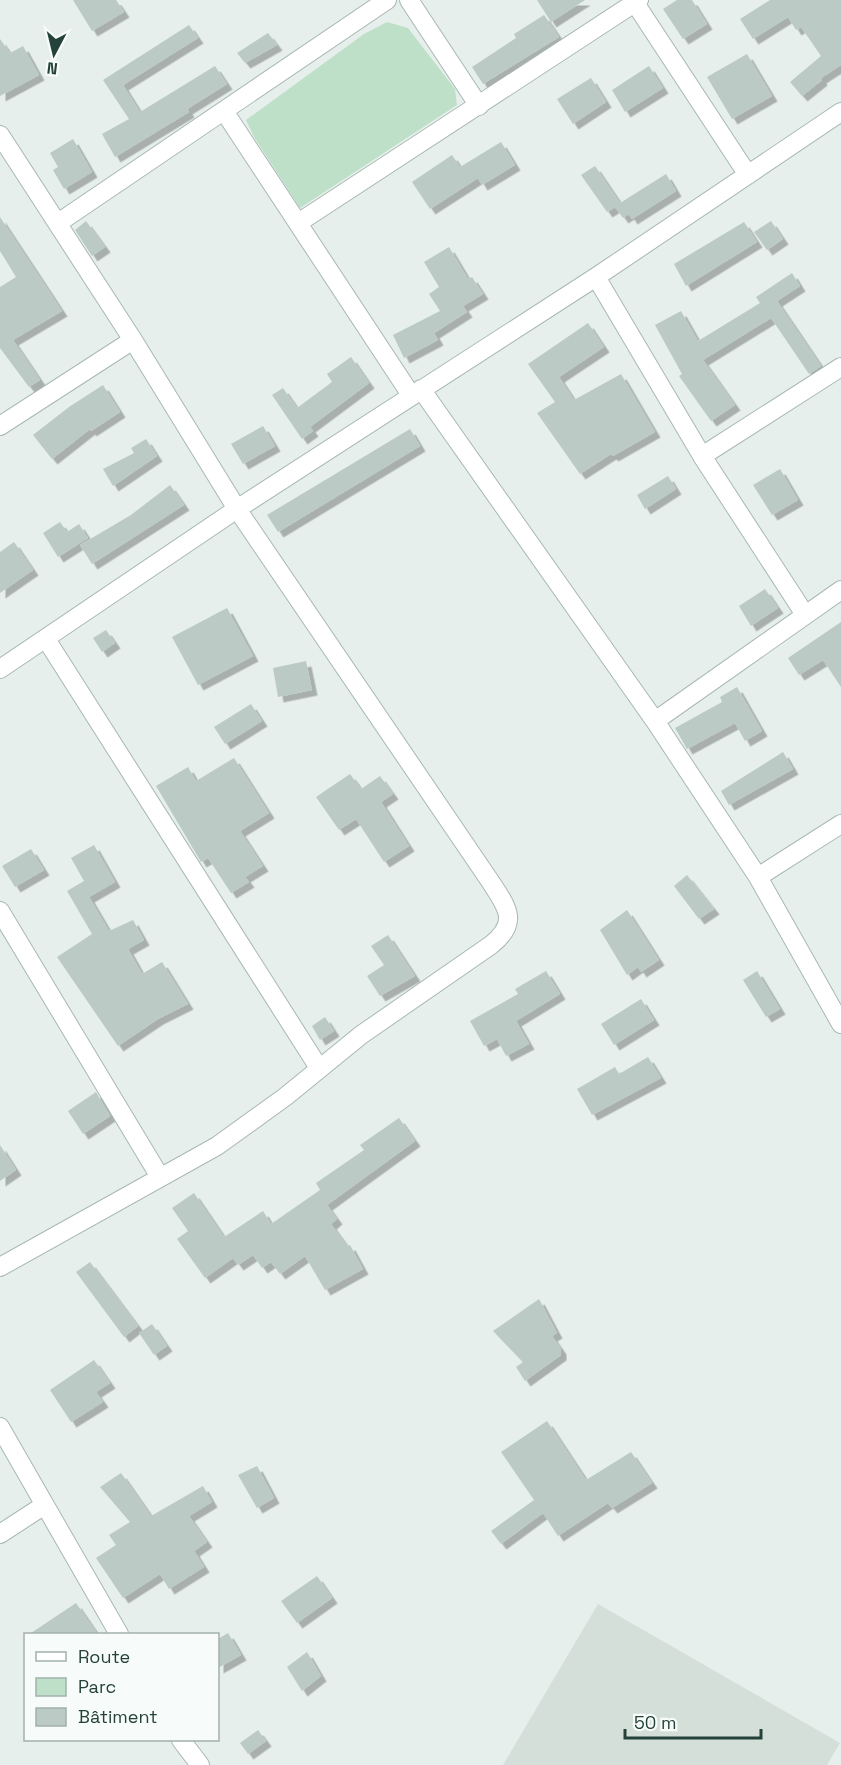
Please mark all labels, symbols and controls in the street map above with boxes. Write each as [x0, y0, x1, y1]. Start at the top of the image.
north arrow [24, 24, 84, 84]
text: N [46, 57, 59, 79]
legend [24, 1633, 219, 1741]
text: Route [78, 1645, 130, 1668]
text: Parc [78, 1675, 116, 1698]
scale bar [625, 1702, 762, 1740]
text: Bâtiment [78, 1705, 158, 1728]
text: 50 m [634, 1711, 676, 1734]

